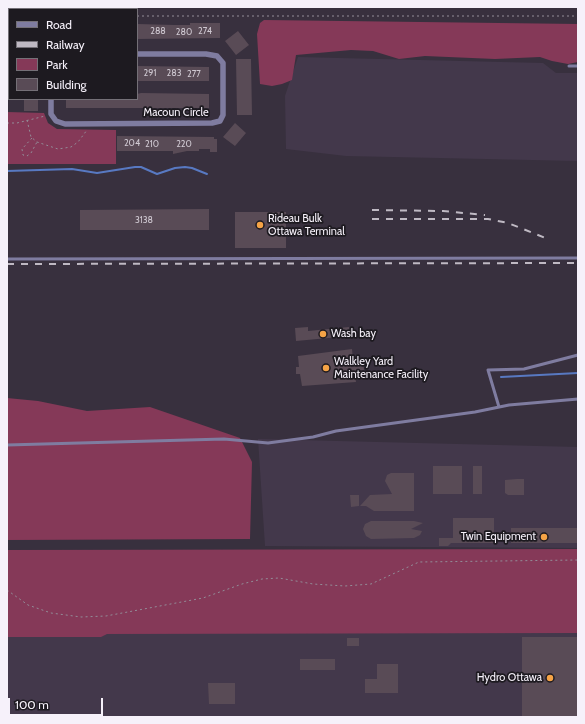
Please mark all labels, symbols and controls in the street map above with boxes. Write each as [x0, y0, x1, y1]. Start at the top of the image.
legend [8, 8, 138, 100]
text: Road [46, 17, 72, 32]
house number: 288 [150, 26, 166, 36]
house number: 274 [198, 26, 212, 36]
house number: 280 [176, 27, 192, 37]
text: Railway [46, 37, 84, 52]
text: Park [46, 57, 68, 72]
house number: 291 [144, 68, 156, 78]
house number: 283 [166, 68, 182, 78]
house number: 277 [187, 69, 201, 79]
text: Building [46, 77, 87, 92]
street label: Macoun Circle [143, 106, 209, 120]
house number: 204 [124, 138, 140, 148]
house number: 210 [145, 139, 159, 149]
house number: 220 [176, 139, 192, 149]
place label: Rideau Bulk Ottawa Terminal [268, 212, 345, 238]
house number: 3138 [135, 215, 153, 225]
marker: Rideau Bulk Ottawa Terminal [255, 220, 265, 230]
place label: Wash bay [331, 327, 376, 341]
marker: Wash bay [318, 329, 328, 339]
place label: Walkley Yard Maintenance Facility [334, 355, 428, 381]
marker: Walkley Yard Maintenance Facility [321, 363, 331, 373]
place label: Twin Equipment [461, 530, 536, 544]
marker: Twin Equipment [539, 532, 549, 542]
place label: Hydro Ottawa [477, 671, 542, 685]
marker: Hydro Ottawa [545, 673, 555, 683]
scale bar [10, 690, 105, 716]
text: 100 m [15, 697, 49, 712]

